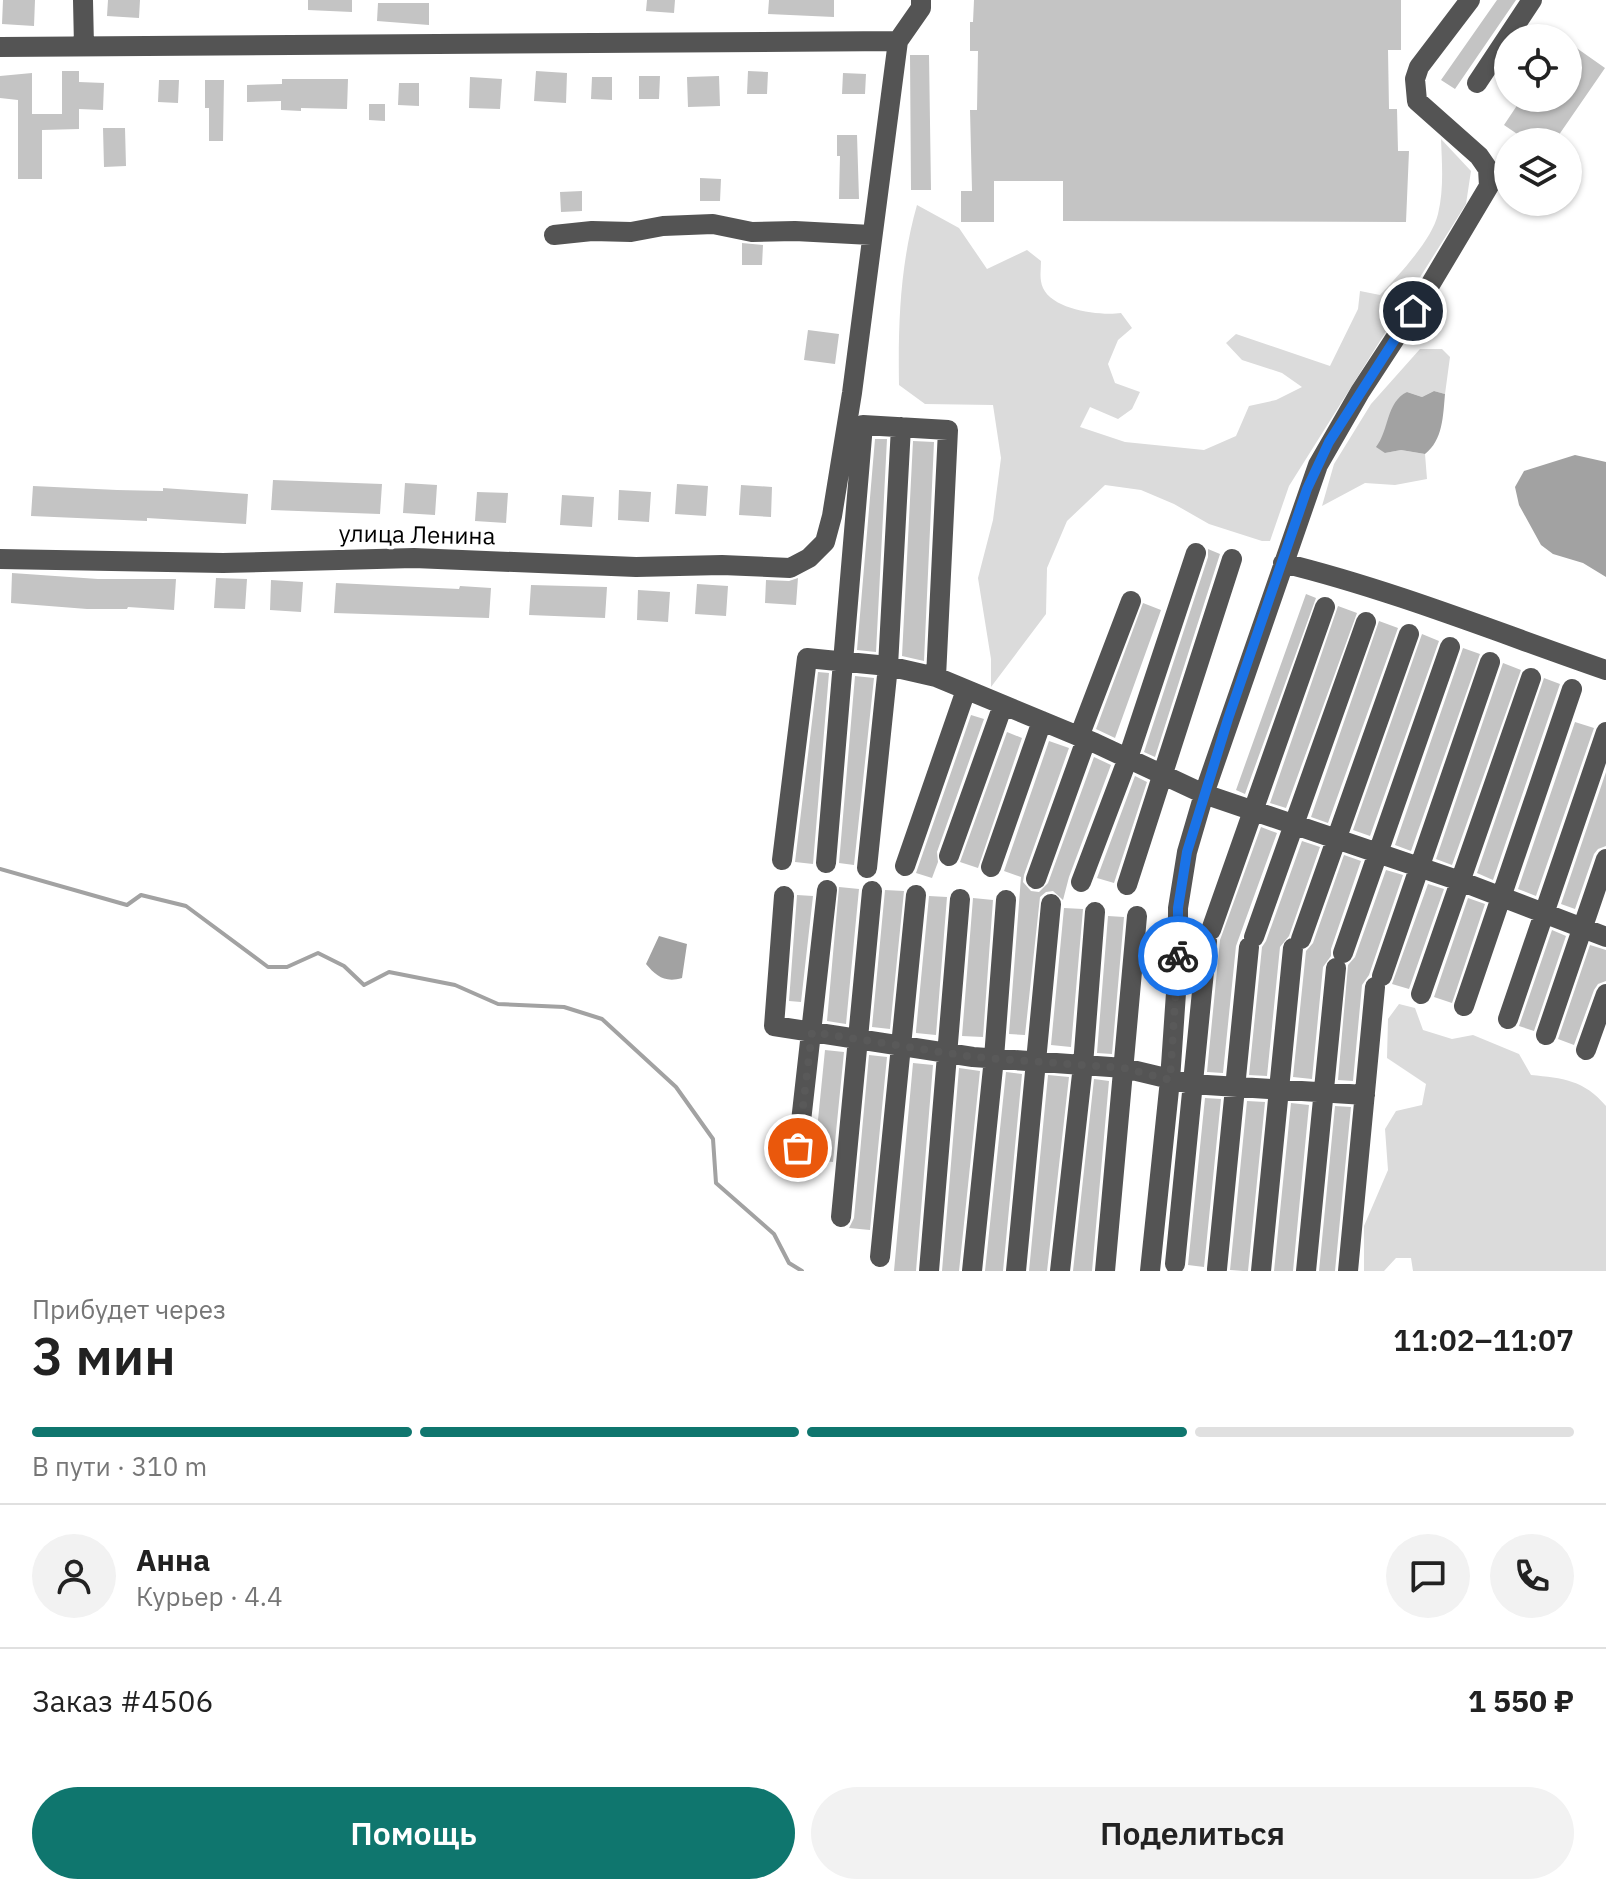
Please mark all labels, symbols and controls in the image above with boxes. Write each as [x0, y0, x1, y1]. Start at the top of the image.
map controls [1494, 24, 1582, 216]
button: locate [1494, 24, 1582, 112]
button: layers [1494, 128, 1582, 216]
pin [1379, 277, 1447, 345]
icon: home [1391, 289, 1435, 333]
street label: улица Ленина [338, 517, 496, 551]
courier [1138, 916, 1218, 996]
icon: bike [1156, 934, 1200, 978]
pin [764, 1114, 832, 1182]
icon: bag [776, 1126, 820, 1170]
text: Прибудет через [32, 1292, 226, 1326]
text: 11:02–11:07 [1393, 1320, 1574, 1359]
text: 3 мин [32, 1322, 176, 1389]
text: В пути · 310 m [32, 1449, 207, 1483]
button: person [32, 1534, 116, 1618]
button: chat [1386, 1534, 1470, 1618]
button: phone [1490, 1534, 1574, 1618]
text: Анна [136, 1540, 210, 1579]
text: Курьер · 4.4 [136, 1579, 283, 1613]
text: Заказ #4506 [32, 1681, 214, 1720]
text: 1 550 ₽ [1468, 1681, 1574, 1720]
button: Помощь [32, 1787, 795, 1879]
button: Поделиться [811, 1787, 1574, 1879]

